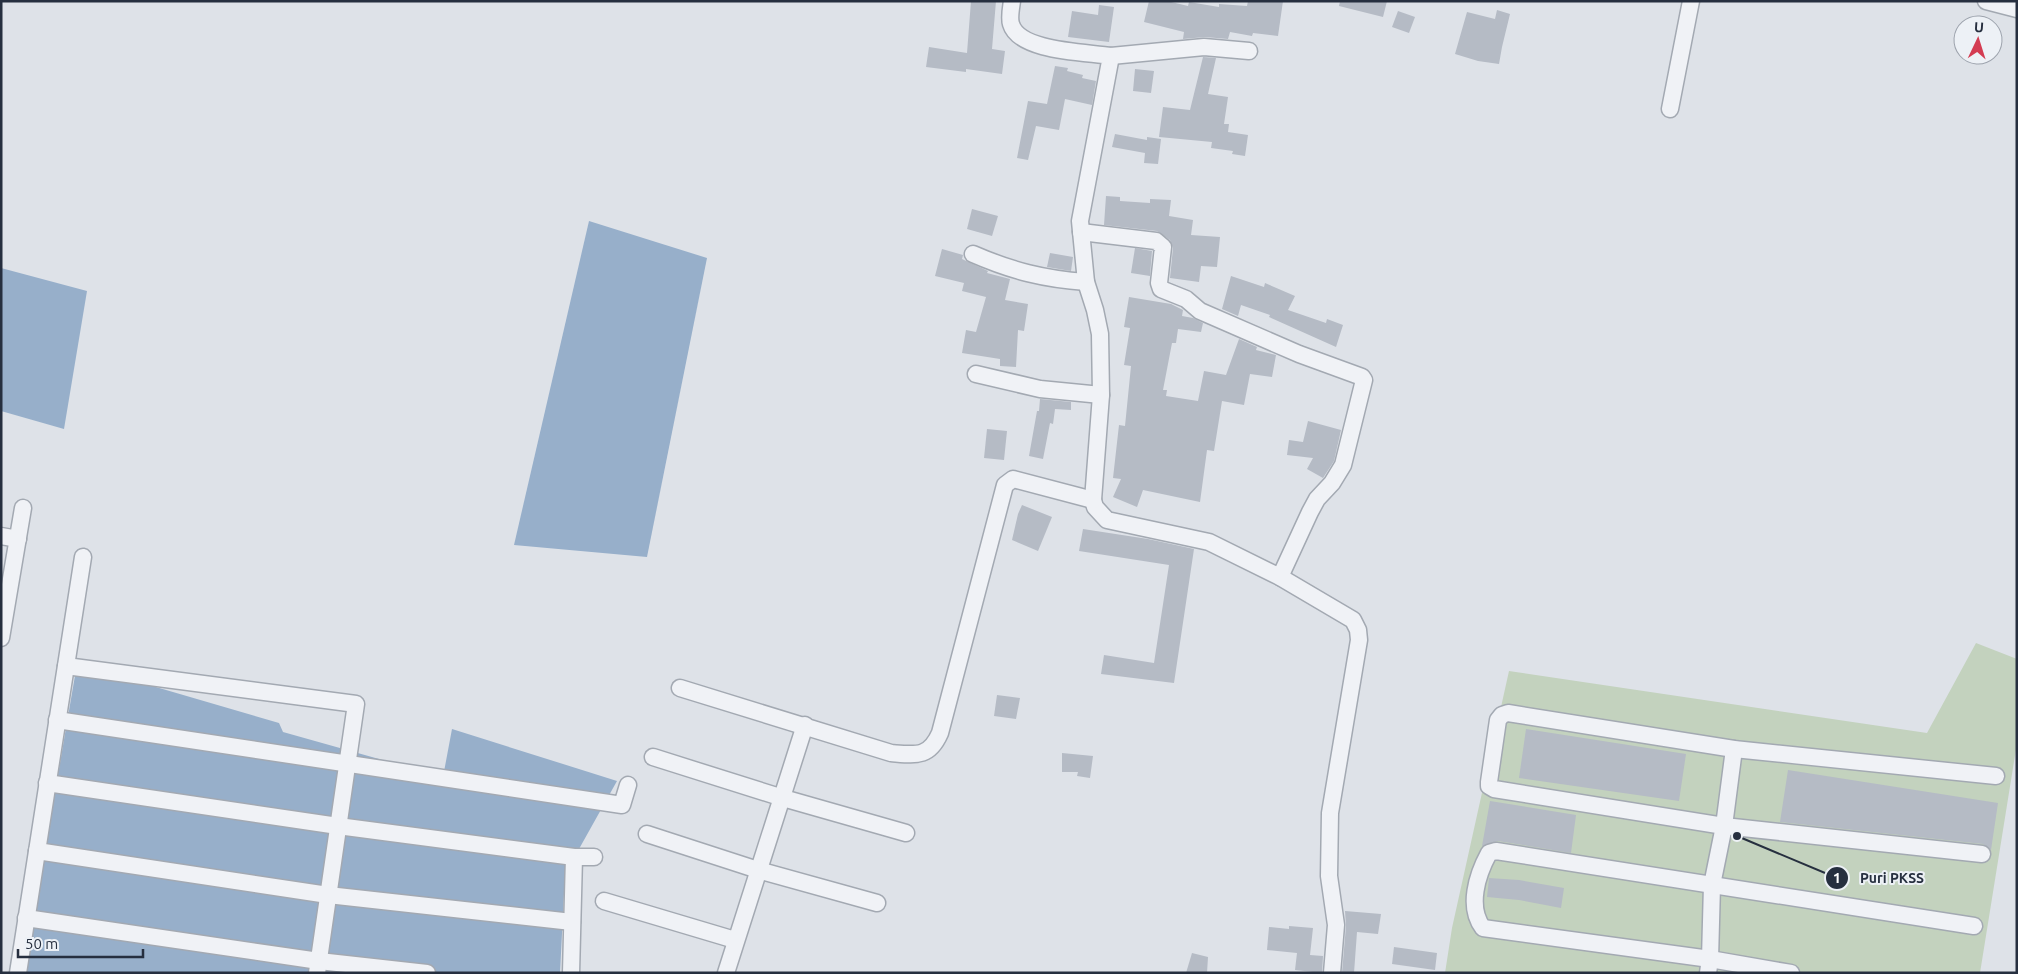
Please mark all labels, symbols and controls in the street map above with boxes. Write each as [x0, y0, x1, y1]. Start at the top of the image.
north arrow [1953, 15, 2003, 65]
text: U [1973, 19, 1984, 35]
callout: Puri PKSS [1825, 864, 1934, 893]
text: 1 [1833, 869, 1841, 886]
text: Puri PKSS [1860, 870, 1924, 886]
scale bar [18, 926, 142, 958]
text: 50 m [25, 935, 58, 952]

